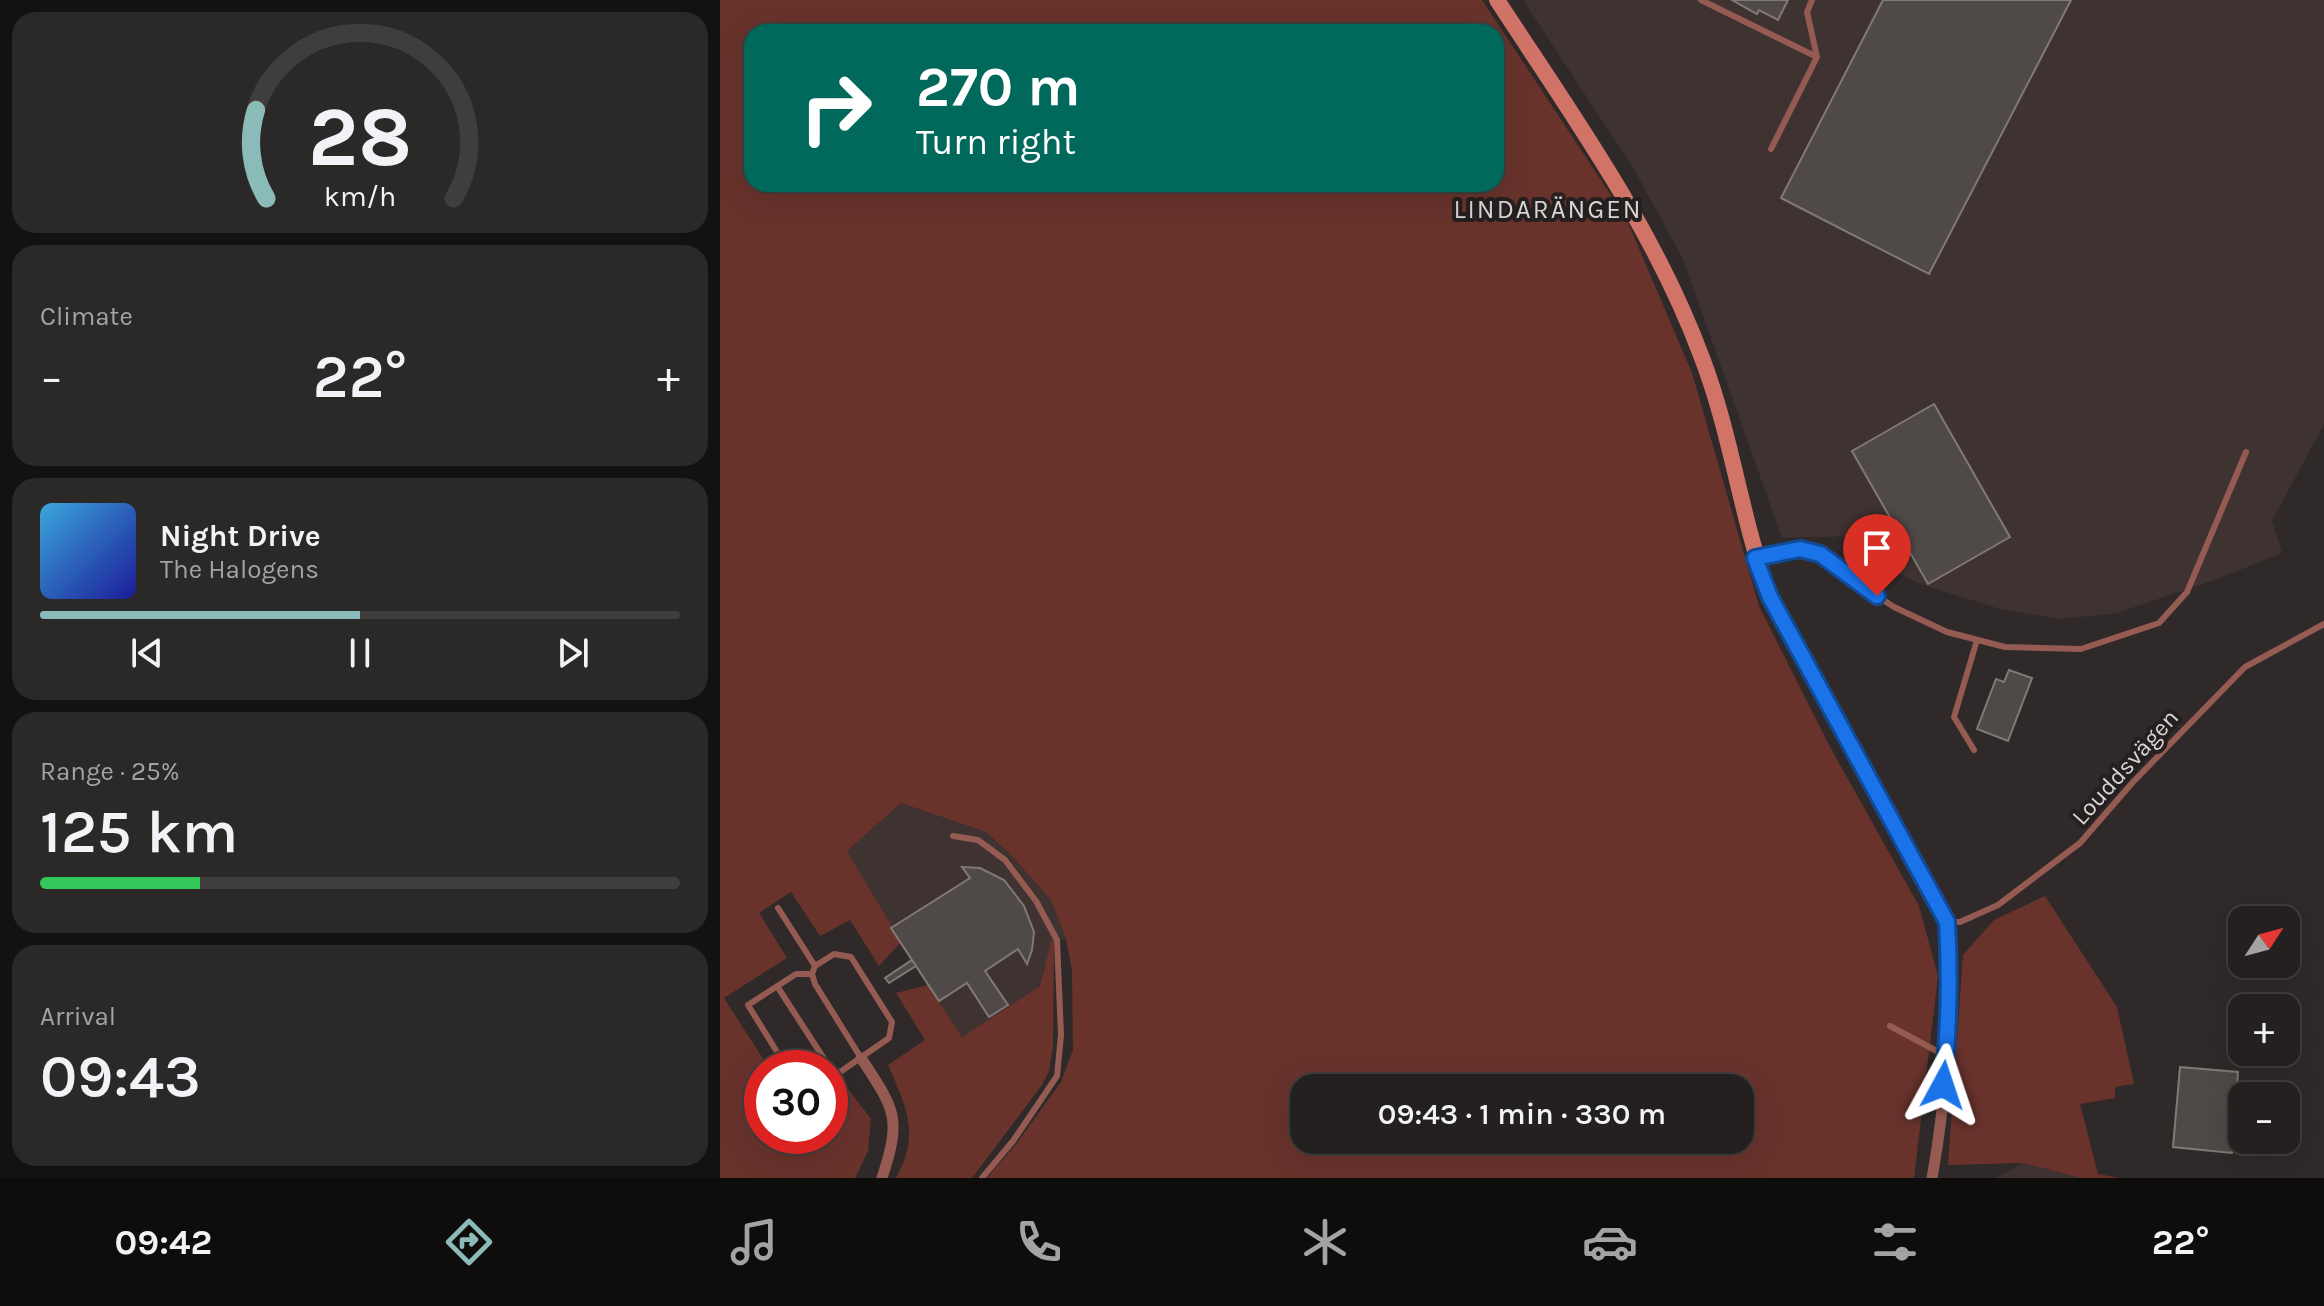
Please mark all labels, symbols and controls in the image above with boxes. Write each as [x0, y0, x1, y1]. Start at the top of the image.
text: 270 m [916, 54, 1080, 119]
icon: right [784, 56, 888, 160]
text: 28 [308, 88, 412, 185]
text: Turn right [916, 121, 1076, 163]
text: km/h [324, 180, 396, 213]
district label: LINDARÄNGEN [1453, 194, 1643, 225]
text: Climate [40, 301, 133, 332]
text: 22° [313, 342, 407, 412]
text: − [40, 352, 63, 403]
text: + [657, 352, 680, 403]
pin [1843, 514, 1911, 596]
text: Night Drive [160, 518, 321, 554]
icon: arrive [1855, 526, 1899, 570]
text: The Halogens [160, 554, 319, 585]
icon: previous [125, 631, 169, 675]
icon: pause [338, 631, 382, 675]
icon: next [551, 631, 595, 675]
street label: Louddsvägen [2066, 704, 2184, 830]
text: Range · 25% [40, 756, 180, 787]
text: 125 km [40, 797, 238, 867]
north arrow [2228, 906, 2300, 978]
map controls [2228, 906, 2300, 1154]
button: + [2228, 994, 2300, 1066]
text: Arrival [40, 1001, 116, 1032]
text: 09:43 [40, 1042, 201, 1112]
position arrow [1901, 1043, 1985, 1127]
speed limit sign: 30 [744, 1050, 848, 1154]
button: − [2228, 1082, 2300, 1154]
text: 09:43 · 1 min · 330 m [1378, 1096, 1666, 1132]
icon: directions [441, 1214, 497, 1270]
icon: music [726, 1214, 782, 1270]
icon: phone [1011, 1214, 1067, 1270]
icon: climate [1297, 1214, 1353, 1270]
icon: car [1582, 1214, 1638, 1270]
icon: filters [1867, 1214, 1923, 1270]
text: 09:42 [115, 1221, 212, 1263]
text: 22° [2152, 1221, 2209, 1263]

